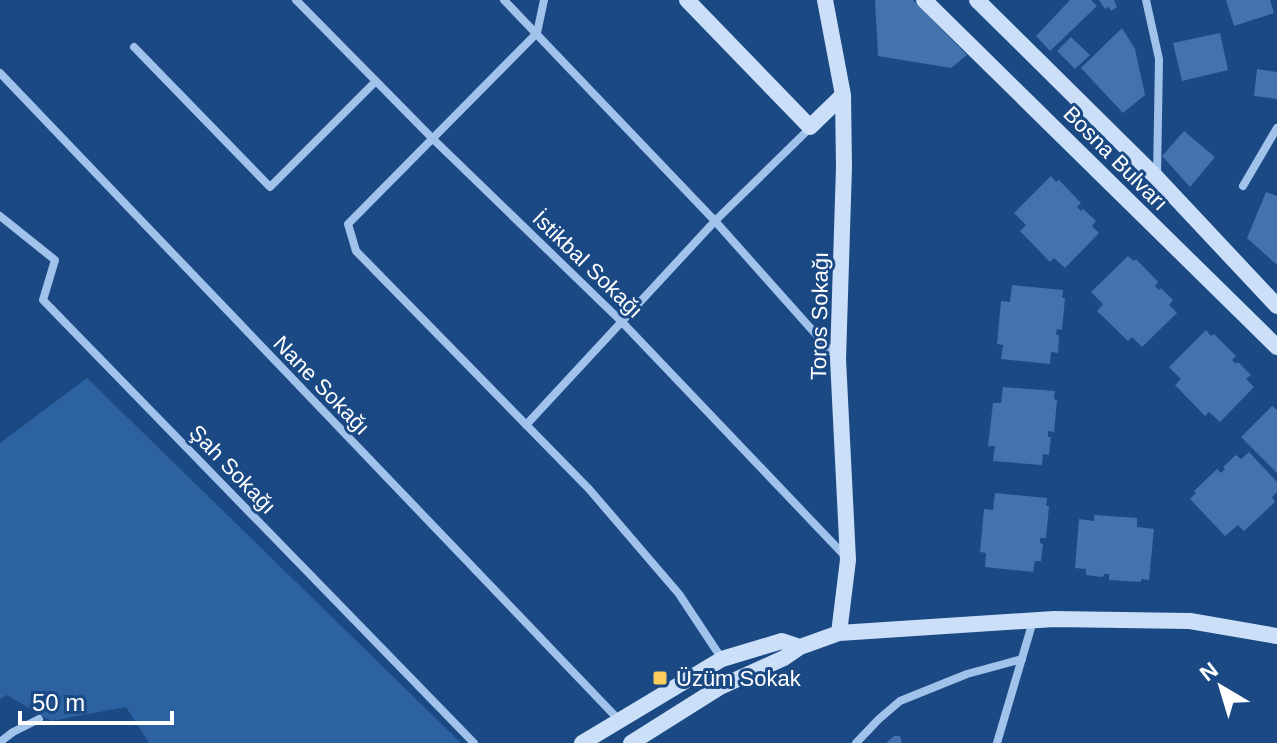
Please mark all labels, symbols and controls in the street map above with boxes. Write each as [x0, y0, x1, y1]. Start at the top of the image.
street label: Bosna Bulvarı [1058, 101, 1173, 216]
street label: İstikbal Sokağı [528, 206, 648, 323]
street label: Toros Sokağı [806, 252, 833, 380]
street label: Nane Sokağı [268, 331, 375, 440]
street label: Şah Sokağı [184, 420, 281, 519]
north arrow [1181, 647, 1261, 727]
text: N [1195, 657, 1223, 686]
place label: Üzüm Sokak [676, 666, 802, 691]
marker: Üzüm Sokak [651, 669, 669, 687]
scale bar [20, 675, 172, 725]
text: 50 m [32, 689, 85, 716]

